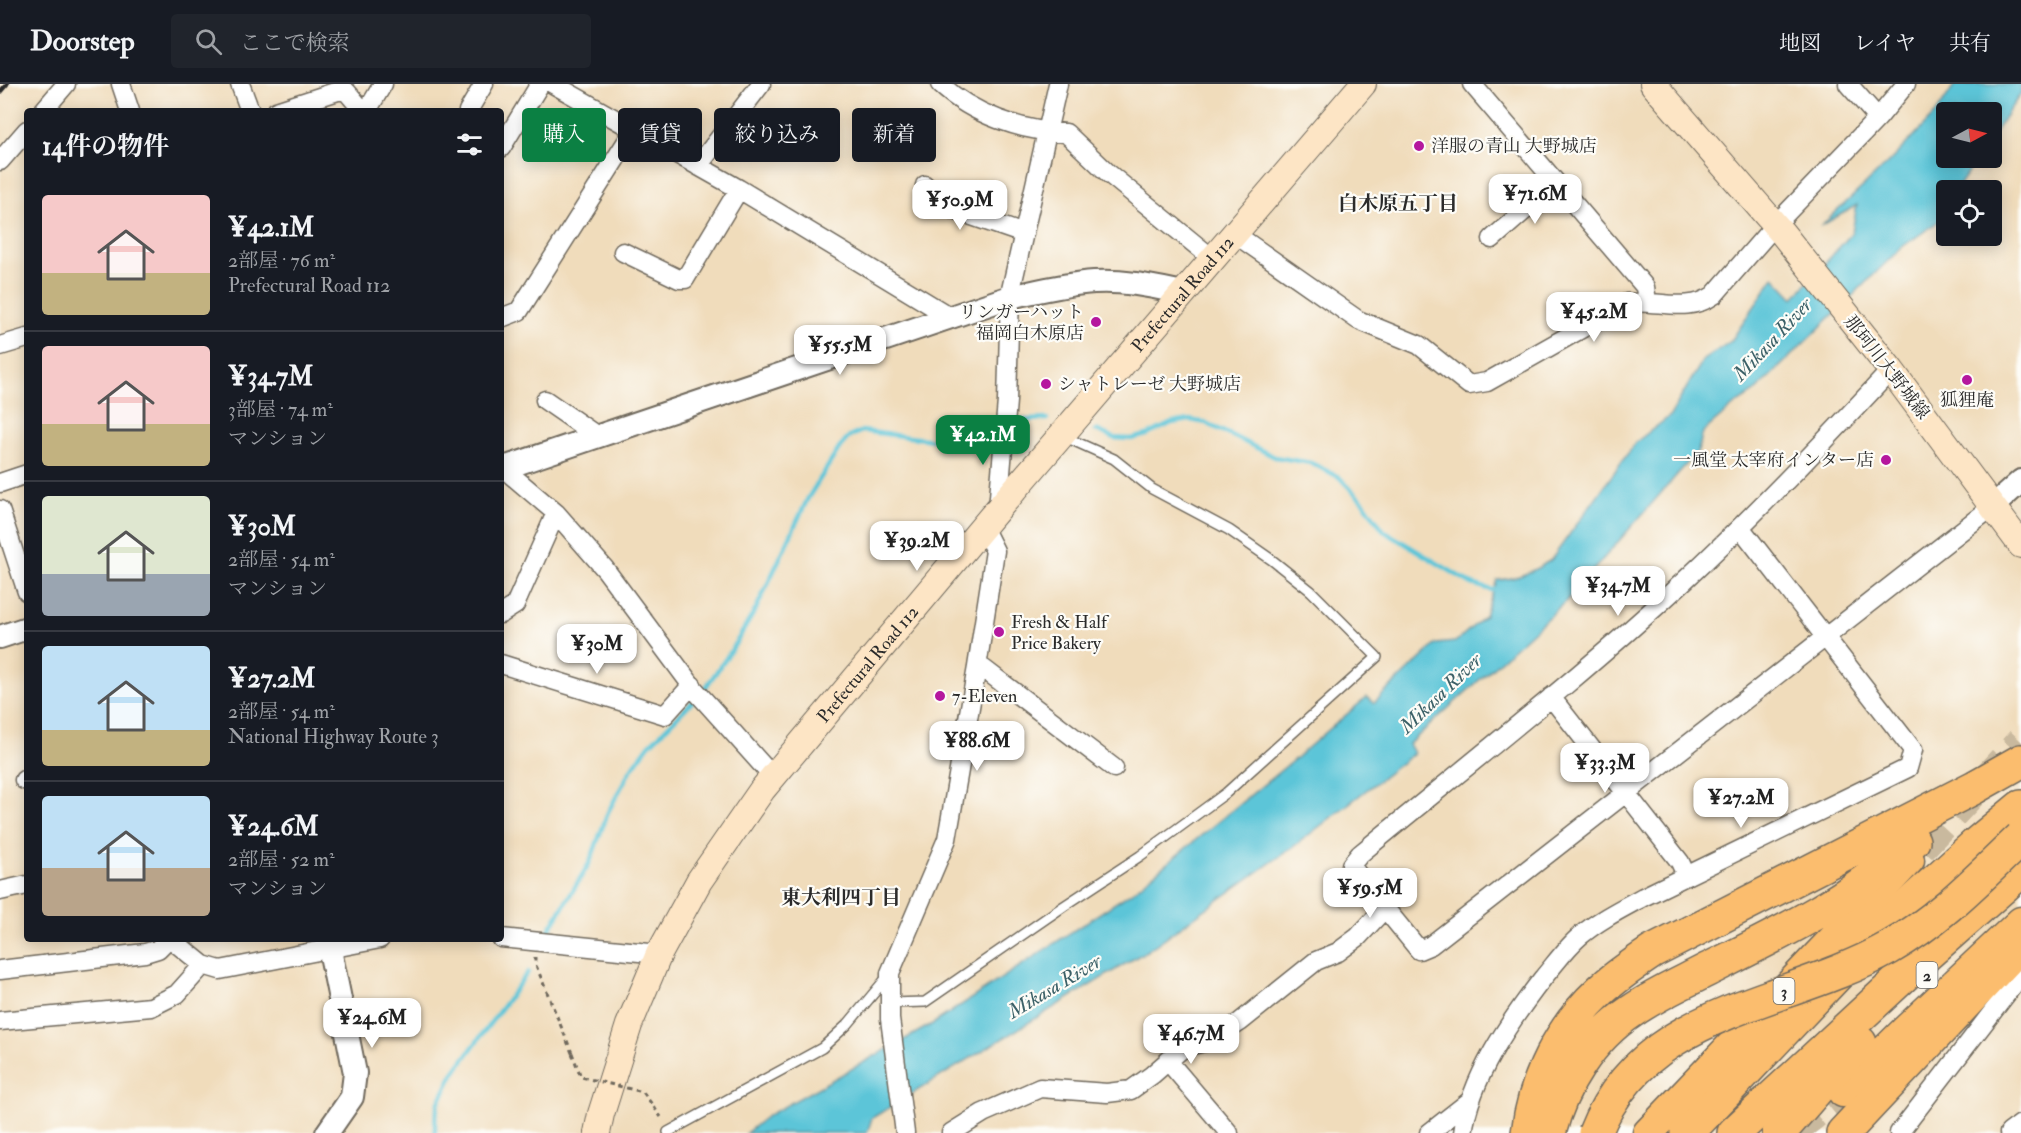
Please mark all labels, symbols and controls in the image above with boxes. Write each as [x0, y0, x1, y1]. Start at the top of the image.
search box [171, 14, 591, 68]
text: Doorstep [30, 24, 135, 59]
icon: search [192, 25, 225, 58]
text: ここで検索 [240, 29, 350, 57]
text: 地図 [1779, 30, 1821, 57]
text: レイヤ [1854, 30, 1916, 57]
text: 共有 [1949, 30, 1991, 57]
north arrow [1936, 102, 2002, 168]
map controls [1936, 102, 2002, 246]
chip: 購入 [522, 108, 606, 162]
chip: 賃貸 [618, 108, 702, 162]
chip: 絞り込み [714, 108, 840, 162]
chip: 新着 [852, 108, 936, 162]
icon: filters [453, 128, 486, 161]
text: 14件の物件 [42, 131, 169, 163]
place label: 洋服の青山 大野城店 [1431, 135, 1597, 158]
marker: 洋服の青山 大野城店 [1412, 139, 1426, 153]
pin: ¥71.6M [1486, 174, 1584, 225]
pin: ¥50.9M [911, 180, 1009, 231]
button: locate [1936, 180, 2002, 246]
text: ¥71.6M [1503, 181, 1567, 206]
text: ¥50.9M [926, 187, 994, 212]
district label: 白木原五丁目 [1338, 191, 1458, 216]
text: ¥42.1M [228, 212, 314, 244]
icon: home [90, 219, 162, 291]
street label: Prefectural Road 112 [1127, 231, 1239, 357]
text: 2部屋 · 76 m² [228, 248, 335, 273]
text: Prefectural Road 112 [228, 273, 390, 298]
water label: Mikasa River [1727, 291, 1818, 387]
pin: ¥45.2M [1545, 292, 1643, 343]
text: ¥45.2M [1560, 299, 1628, 324]
place label: リンガーハット 福岡白木原店 [959, 301, 1084, 345]
street label: 那珂川大野城線 [1839, 311, 1934, 424]
marker: リンガーハット 福岡白木原店 [1089, 315, 1103, 329]
pin: ¥55.5M [791, 325, 889, 376]
text: ¥55.5M [808, 332, 872, 357]
text: ¥34.7M [228, 361, 313, 393]
icon: home [90, 370, 162, 442]
place label: シャトレーゼ 大野城店 [1058, 373, 1241, 396]
marker: 狐狸庵 [1960, 373, 1974, 387]
marker: シャトレーゼ 大野城店 [1039, 377, 1053, 391]
place label: 狐狸庵 [1940, 389, 1994, 412]
text: 3部屋 · 74 m² [228, 397, 333, 422]
pin: ¥42.1M [934, 415, 1032, 466]
text: ¥42.1M [950, 422, 1016, 447]
text: マンション [228, 426, 327, 451]
place label: 一風堂 太宰府インター店 [1673, 449, 1874, 472]
marker: 一風堂 太宰府インター店 [1879, 453, 1893, 467]
text: ¥30M [228, 511, 296, 543]
icon: home [90, 520, 162, 592]
pin: ¥39.2M [868, 521, 966, 572]
text: ¥39.2M [884, 528, 950, 553]
text: 2部屋 · 54 m² [228, 547, 335, 572]
pin: ¥34.7M [1569, 566, 1667, 617]
text: ¥34.7M [1585, 573, 1651, 598]
text: マンション [228, 576, 327, 601]
street label: Prefectural Road 112 [812, 601, 924, 728]
place label: Fresh & Half Price Bakery [1011, 611, 1110, 655]
pin: ¥30M [561, 624, 633, 675]
marker: Fresh & Half Price Bakery [992, 625, 1006, 639]
text: ¥30M [571, 631, 623, 656]
water label: Mikasa River [1393, 647, 1488, 739]
text: ¥27.2M [228, 663, 315, 695]
icon: home [90, 670, 162, 742]
place label: 7-Eleven [952, 685, 1017, 708]
marker: 7-Eleven [933, 689, 947, 703]
text: 2部屋 · 54 m² [228, 699, 335, 724]
pin: ¥88.6M [928, 721, 1026, 772]
text: National Highway Route 3 [228, 724, 439, 749]
text: ¥88.6M [943, 728, 1011, 753]
pin: ¥33.3M [1556, 743, 1654, 794]
text: ¥33.3M [1574, 750, 1636, 775]
pin: ¥27.2M [1692, 778, 1790, 829]
text: ¥27.2M [1707, 785, 1775, 810]
text: ¥24.6M [228, 811, 319, 843]
icon: home [90, 820, 162, 892]
text: 2部屋 · 52 m² [228, 847, 335, 872]
pin: ¥59.5M [1321, 868, 1419, 919]
text: ¥59.5M [1337, 875, 1403, 900]
text: マンション [228, 876, 327, 901]
district label: 東大利四丁目 [781, 885, 901, 910]
water label: Mikasa River [1002, 948, 1107, 1025]
road number: 2 [1916, 962, 1938, 988]
road number: 3 [1774, 978, 1794, 1004]
pin: ¥24.6M [323, 998, 421, 1049]
text: ¥24.6M [337, 1005, 407, 1030]
pin: ¥46.7M [1142, 1014, 1240, 1065]
text: ¥46.7M [1157, 1021, 1225, 1046]

